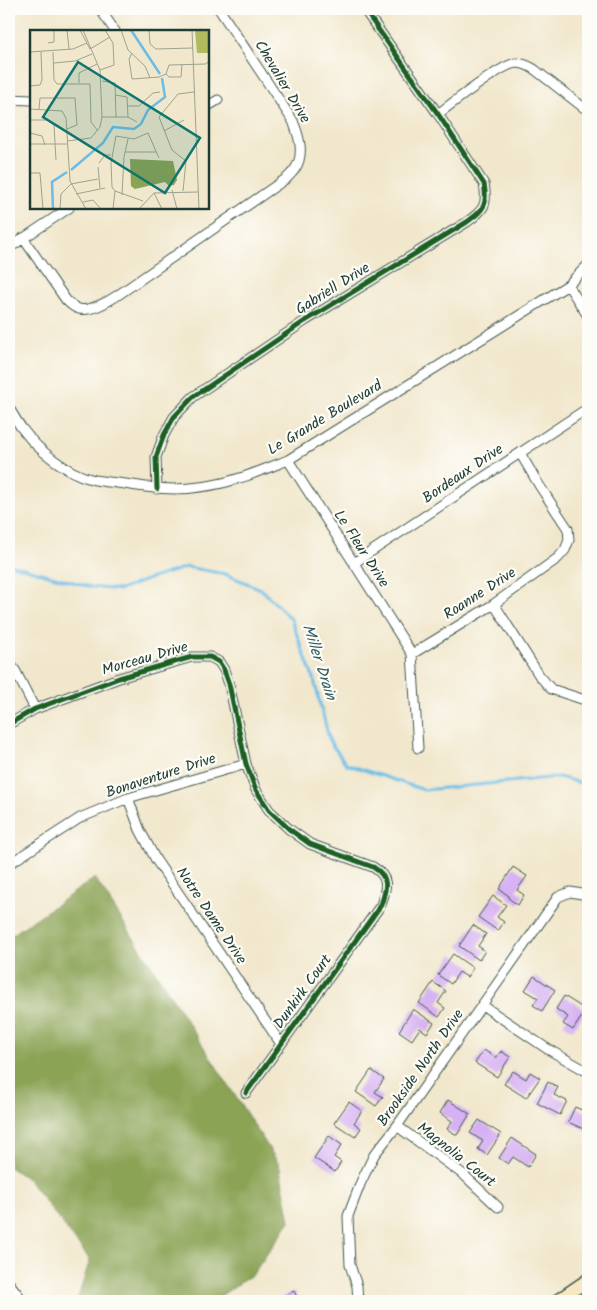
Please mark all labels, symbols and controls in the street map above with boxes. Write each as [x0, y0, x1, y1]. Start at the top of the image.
inset map [30, 30, 209, 209]
street label: Chevalier Drive [248, 36, 316, 128]
street label: Gabriell Drive [291, 256, 375, 321]
street label: Le Grande Boulevard [263, 374, 387, 462]
street label: Bordeaux Drive [418, 438, 509, 510]
street label: Le Fleur Drive [327, 505, 395, 593]
street label: Roanne Drive [439, 561, 521, 627]
water label: Miller Drain [295, 621, 343, 705]
street label: Morceau Drive [99, 635, 191, 683]
street label: Bonaventure Drive [103, 747, 219, 805]
street label: Notre Dame Drive [169, 862, 253, 970]
street label: Dunkirk Court [268, 949, 338, 1034]
street label: Brookside North Drive [371, 1004, 471, 1132]
street label: Magnolia Court [411, 1116, 501, 1194]

